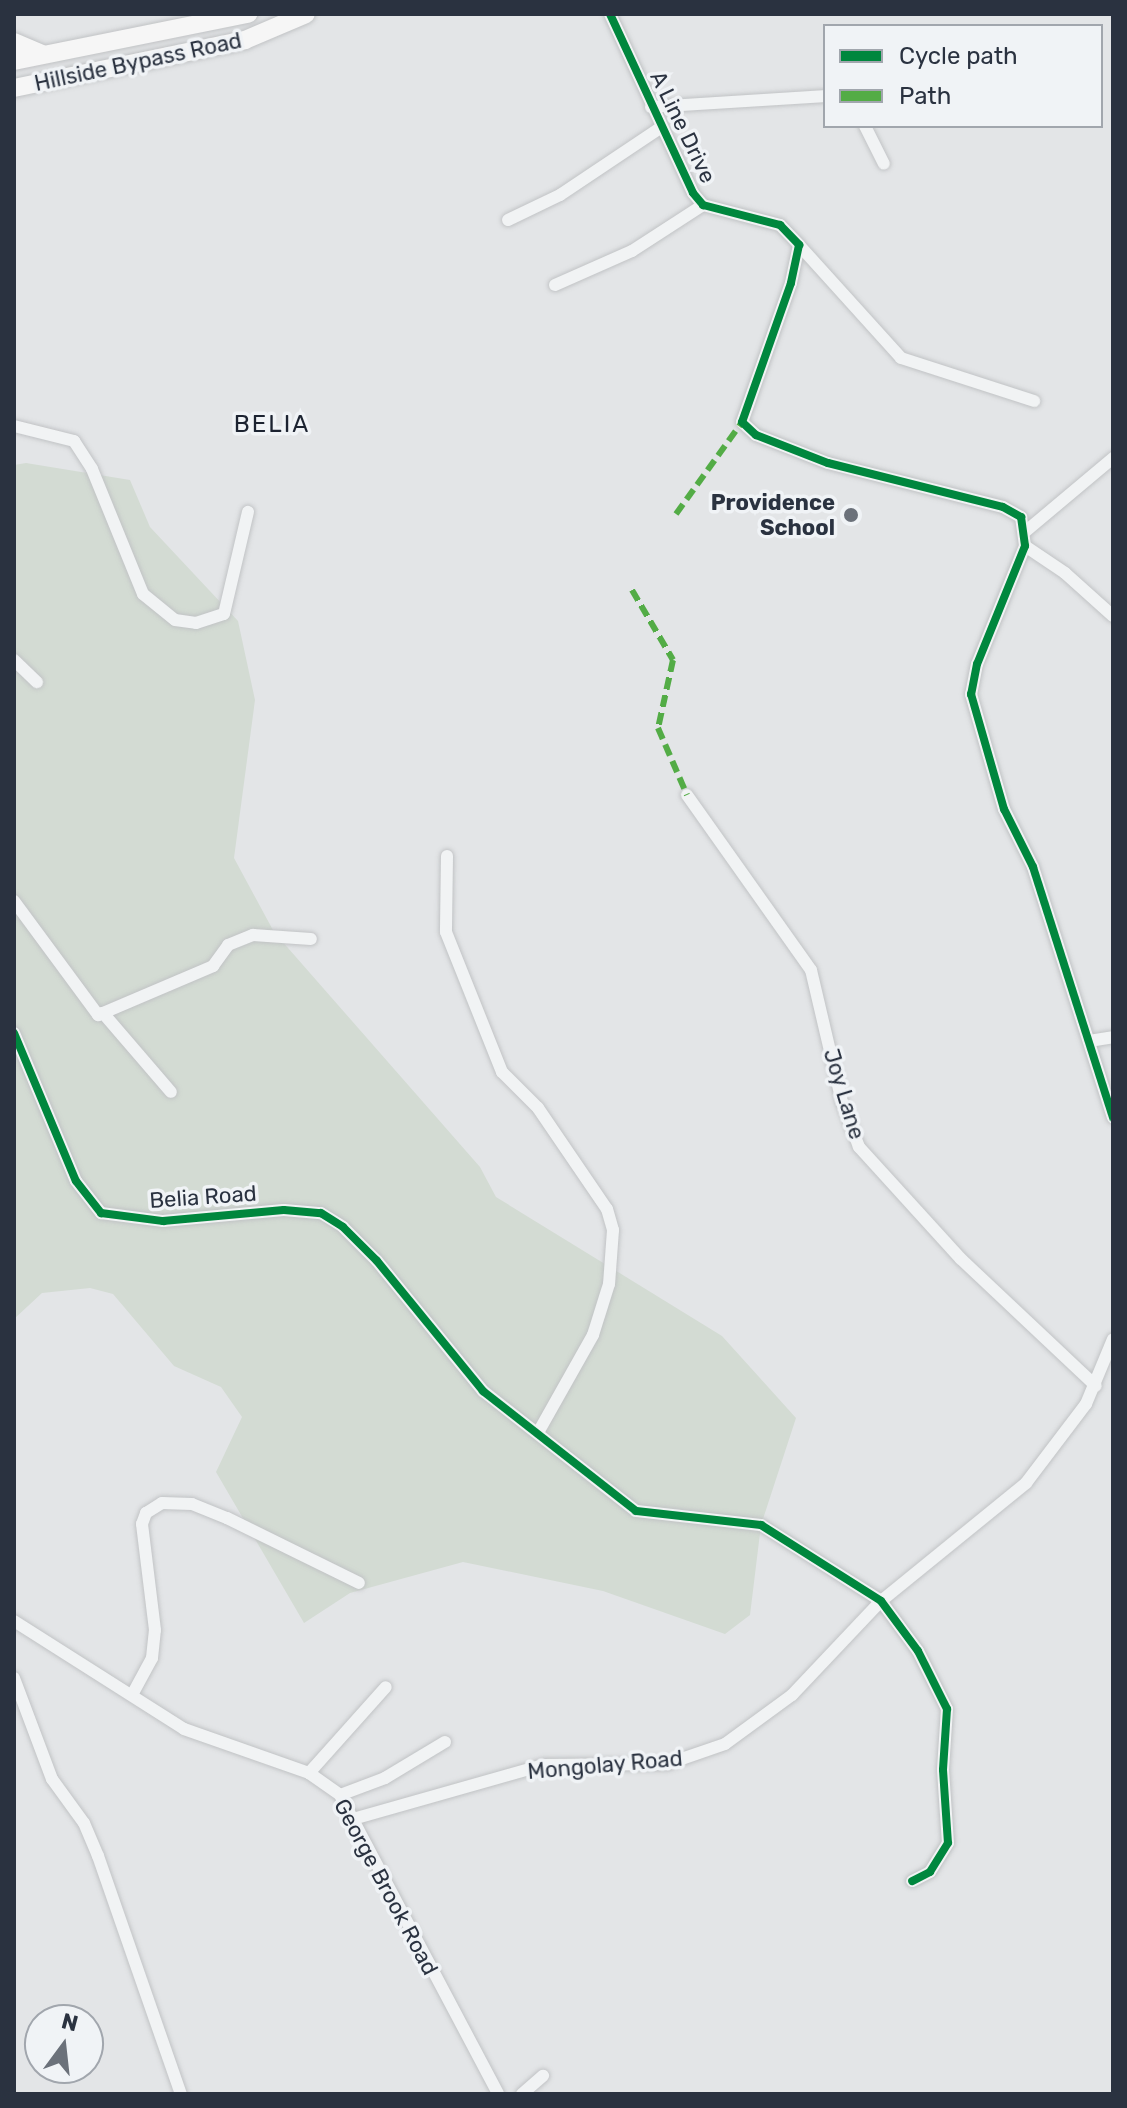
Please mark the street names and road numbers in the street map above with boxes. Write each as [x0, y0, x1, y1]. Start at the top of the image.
street label: Hillside Bypass Road [32, 27, 244, 97]
street label: A Line Drive [644, 66, 722, 188]
street label: Joy Lane [818, 1045, 870, 1143]
street label: Belia Road [149, 1180, 257, 1214]
street label: Mongolay Road [526, 1745, 684, 1785]
street label: George Brook Road [328, 1794, 444, 1980]

